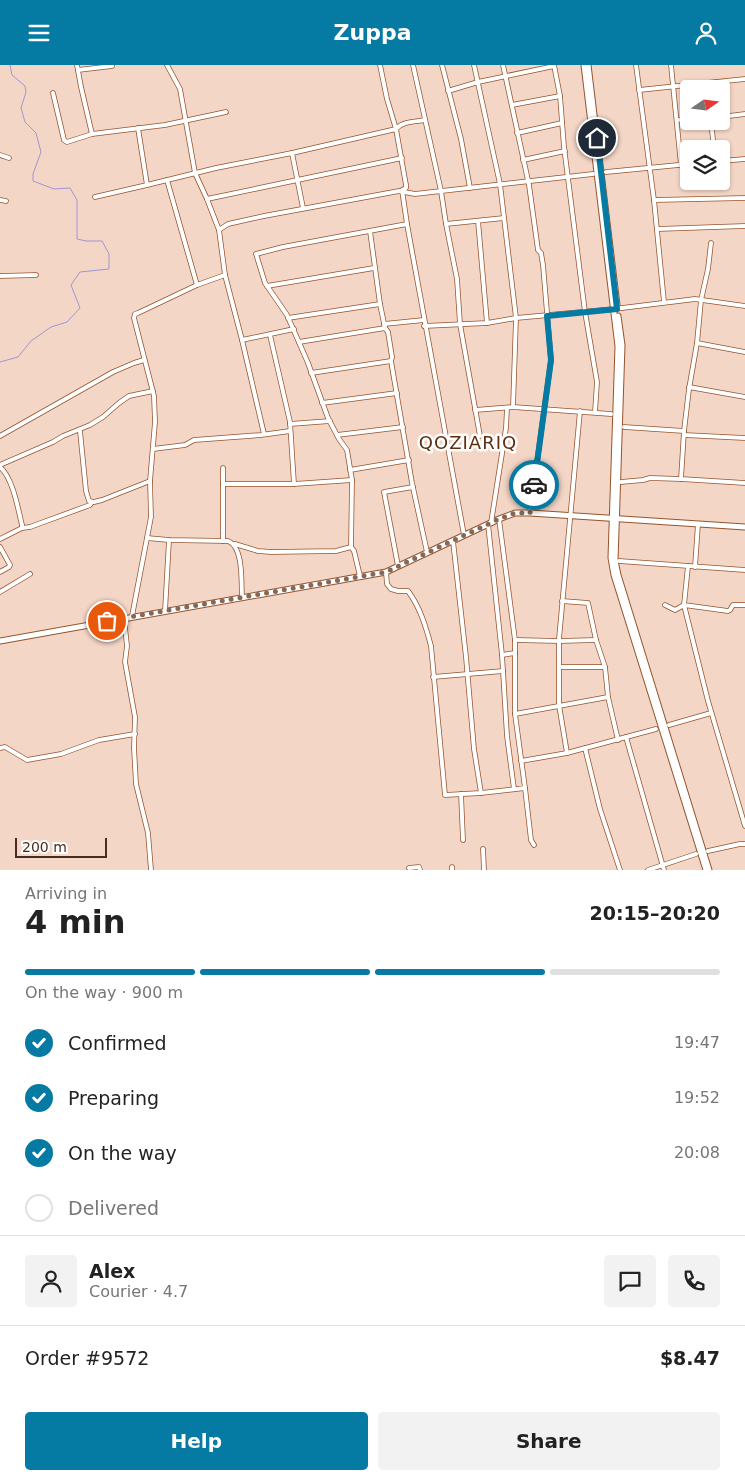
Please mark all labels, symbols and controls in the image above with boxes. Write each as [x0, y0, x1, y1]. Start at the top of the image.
icon: menu [25, 19, 53, 47]
icon: person [692, 19, 720, 47]
text: Zuppa [334, 20, 411, 45]
north arrow [680, 80, 730, 130]
map controls [680, 80, 730, 190]
pin [576, 117, 618, 159]
icon: home [583, 124, 611, 152]
button: layers [680, 140, 730, 190]
district label: QOZIARIQ [419, 432, 517, 453]
courier [509, 460, 559, 510]
icon: car [520, 471, 548, 499]
pin [86, 600, 128, 642]
icon: bag [93, 607, 121, 635]
scale bar [15, 835, 108, 858]
text: 200 m [22, 839, 67, 855]
text: Arriving in [25, 884, 107, 903]
text: 20:15–20:20 [590, 902, 720, 924]
text: 4 min [25, 903, 126, 941]
text: On the way · 900 m [25, 983, 183, 1002]
icon: check [25, 1029, 53, 1057]
text: Confirmed [68, 1032, 167, 1054]
text: 19:47 [674, 1033, 720, 1052]
icon: check [25, 1084, 53, 1112]
text: Preparing [68, 1087, 159, 1109]
text: 19:52 [674, 1088, 720, 1107]
icon: check [25, 1139, 53, 1167]
text: On the way [68, 1142, 177, 1164]
text: 20:08 [674, 1143, 720, 1162]
text: Delivered [68, 1197, 159, 1219]
button: person [25, 1255, 77, 1307]
button: chat [604, 1255, 656, 1307]
button: phone [668, 1255, 720, 1307]
text: Alex [89, 1260, 135, 1282]
text: Courier · 4.7 [89, 1282, 188, 1301]
text: Order #9572 [25, 1347, 149, 1369]
text: $8.47 [660, 1347, 720, 1369]
button: Help [25, 1412, 368, 1470]
button: Share [378, 1412, 720, 1470]

